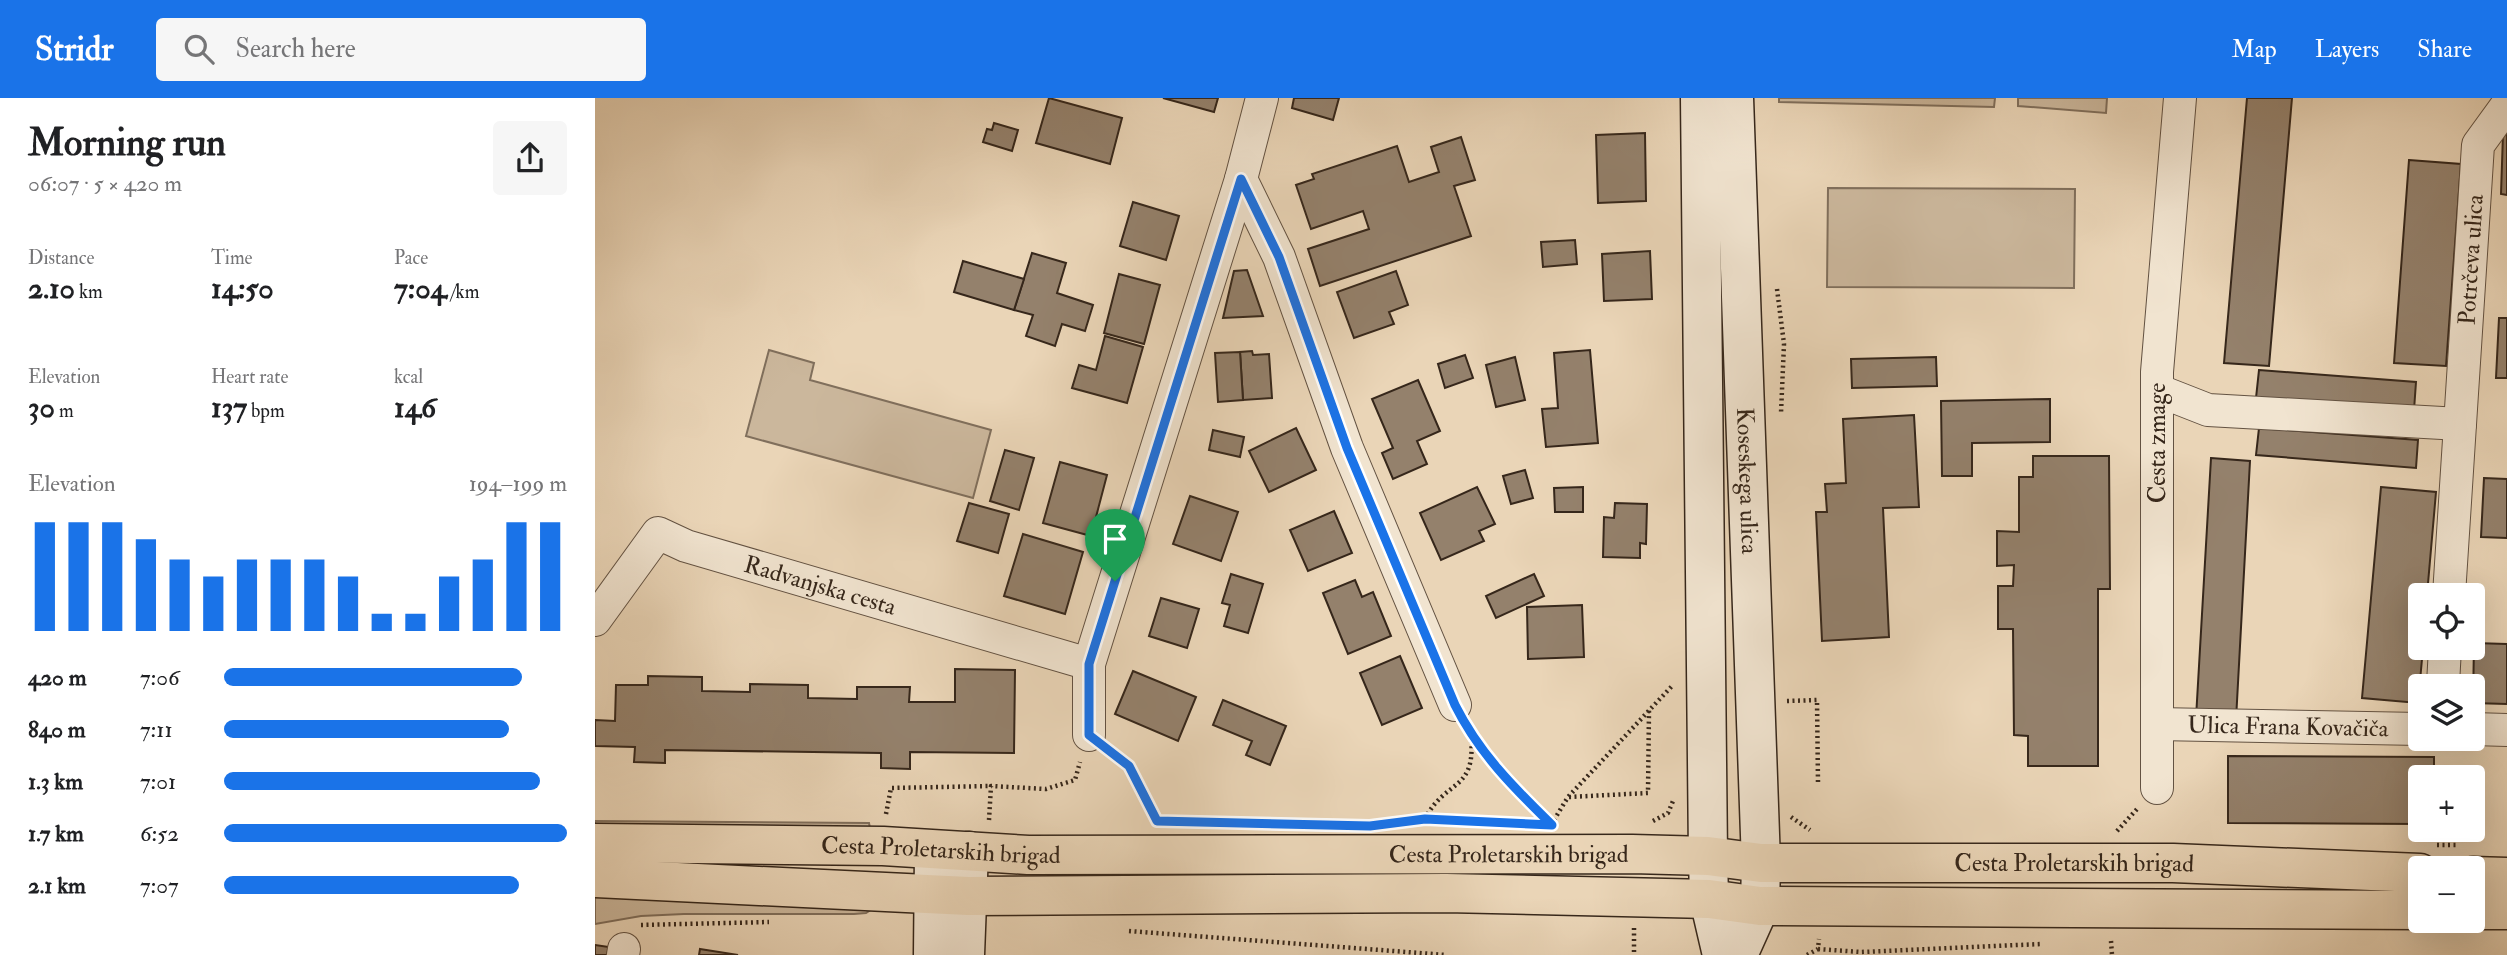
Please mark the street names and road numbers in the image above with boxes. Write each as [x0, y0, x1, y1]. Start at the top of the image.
street label: Potrčeva ulica [2451, 192, 2490, 326]
street label: Cesta zmage [2142, 383, 2173, 503]
street label: Koseskega ulica [1729, 407, 1766, 556]
street label: Radvanjska cesta [740, 548, 901, 623]
street label: Ulica Frana Kovačiča [2187, 709, 2390, 744]
street label: Cesta Proletarskih brigad [821, 830, 1061, 871]
street label: Cesta Proletarskih brigad [1389, 839, 1629, 870]
street label: Cesta Proletarskih brigad [1954, 847, 2195, 879]

